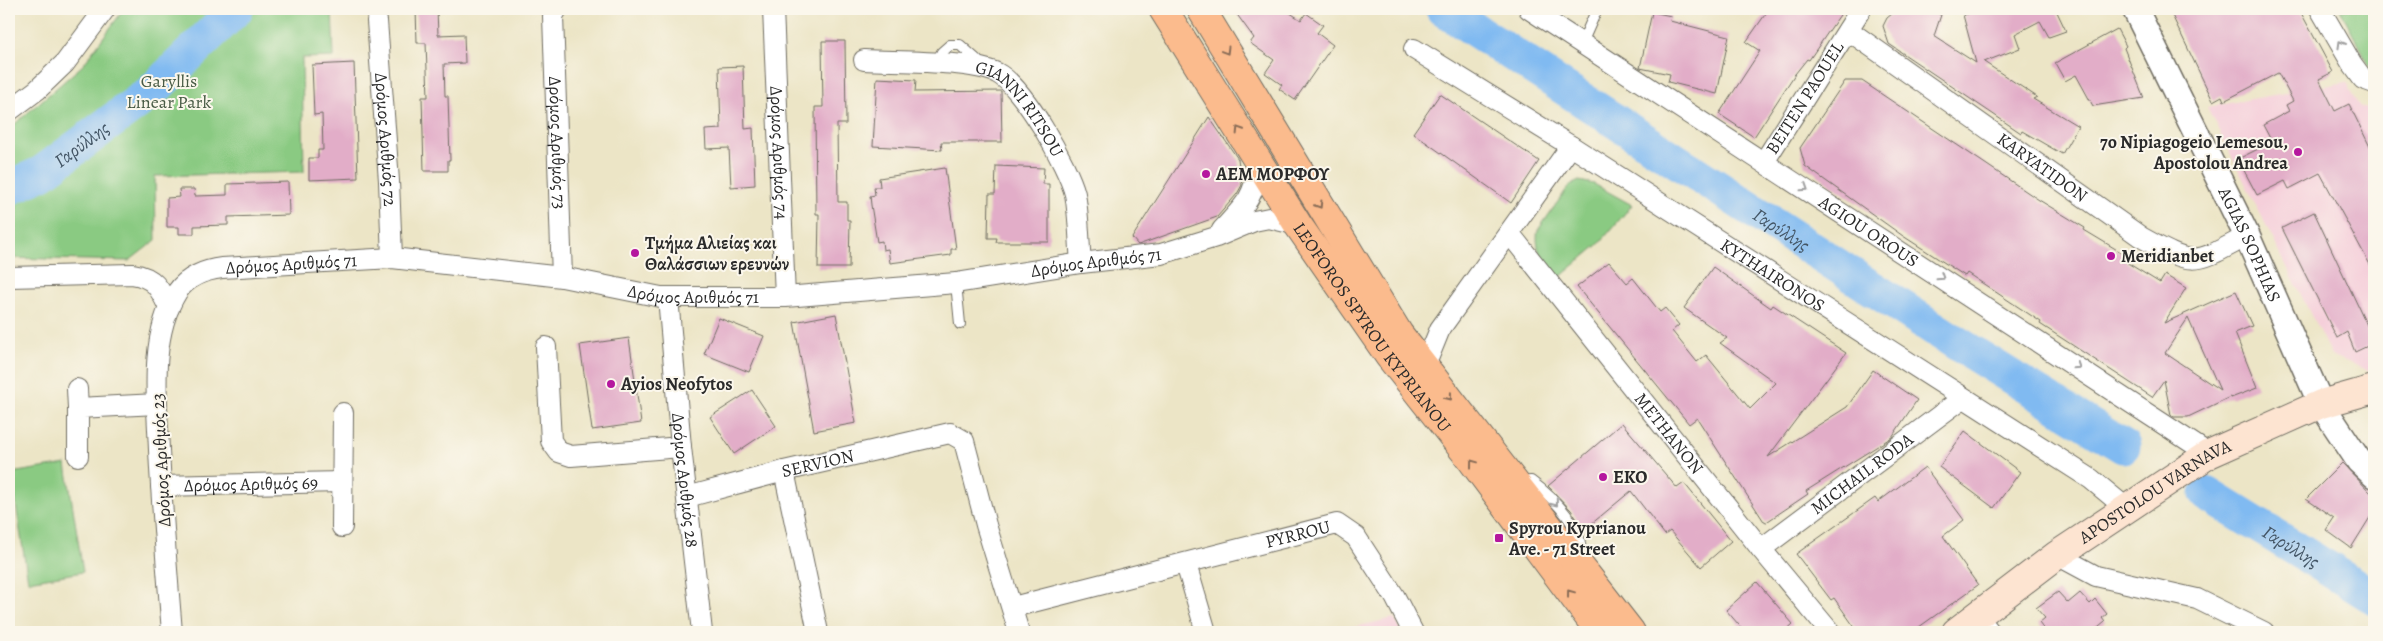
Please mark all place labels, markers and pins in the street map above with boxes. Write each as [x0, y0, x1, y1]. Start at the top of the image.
place label: 7o Nipiagogeio Lemesou, Apostolou Andrea [2100, 130, 2288, 175]
marker: 7o Nipiagogeio Lemesou, Apostolou Andrea [2292, 146, 2304, 158]
place label: ΑΕΜ ΜΟΡΦΟΥ [1215, 162, 1330, 186]
marker: ΑΕΜ ΜΟΡΦΟΥ [1200, 168, 1212, 180]
place label: Τμήμα Αλιείας και Θαλάσσιων ερευνών [645, 231, 790, 276]
place label: Meridianbet [2121, 244, 2214, 268]
marker: Τμήμα Αλιείας και Θαλάσσιων ερευνών [629, 247, 641, 259]
marker: Meridianbet [2105, 250, 2117, 262]
place label: Ayios Neofytos [620, 372, 733, 396]
marker: Ayios Neofytos [605, 378, 617, 390]
place label: EKO [1613, 465, 1647, 489]
marker: EKO [1597, 471, 1609, 483]
place label: Spyrou Kyprianou Ave. - 71 Street [1508, 516, 1646, 561]
marker: Spyrou Kyprianou Ave. - 71 Street [1493, 532, 1505, 544]

